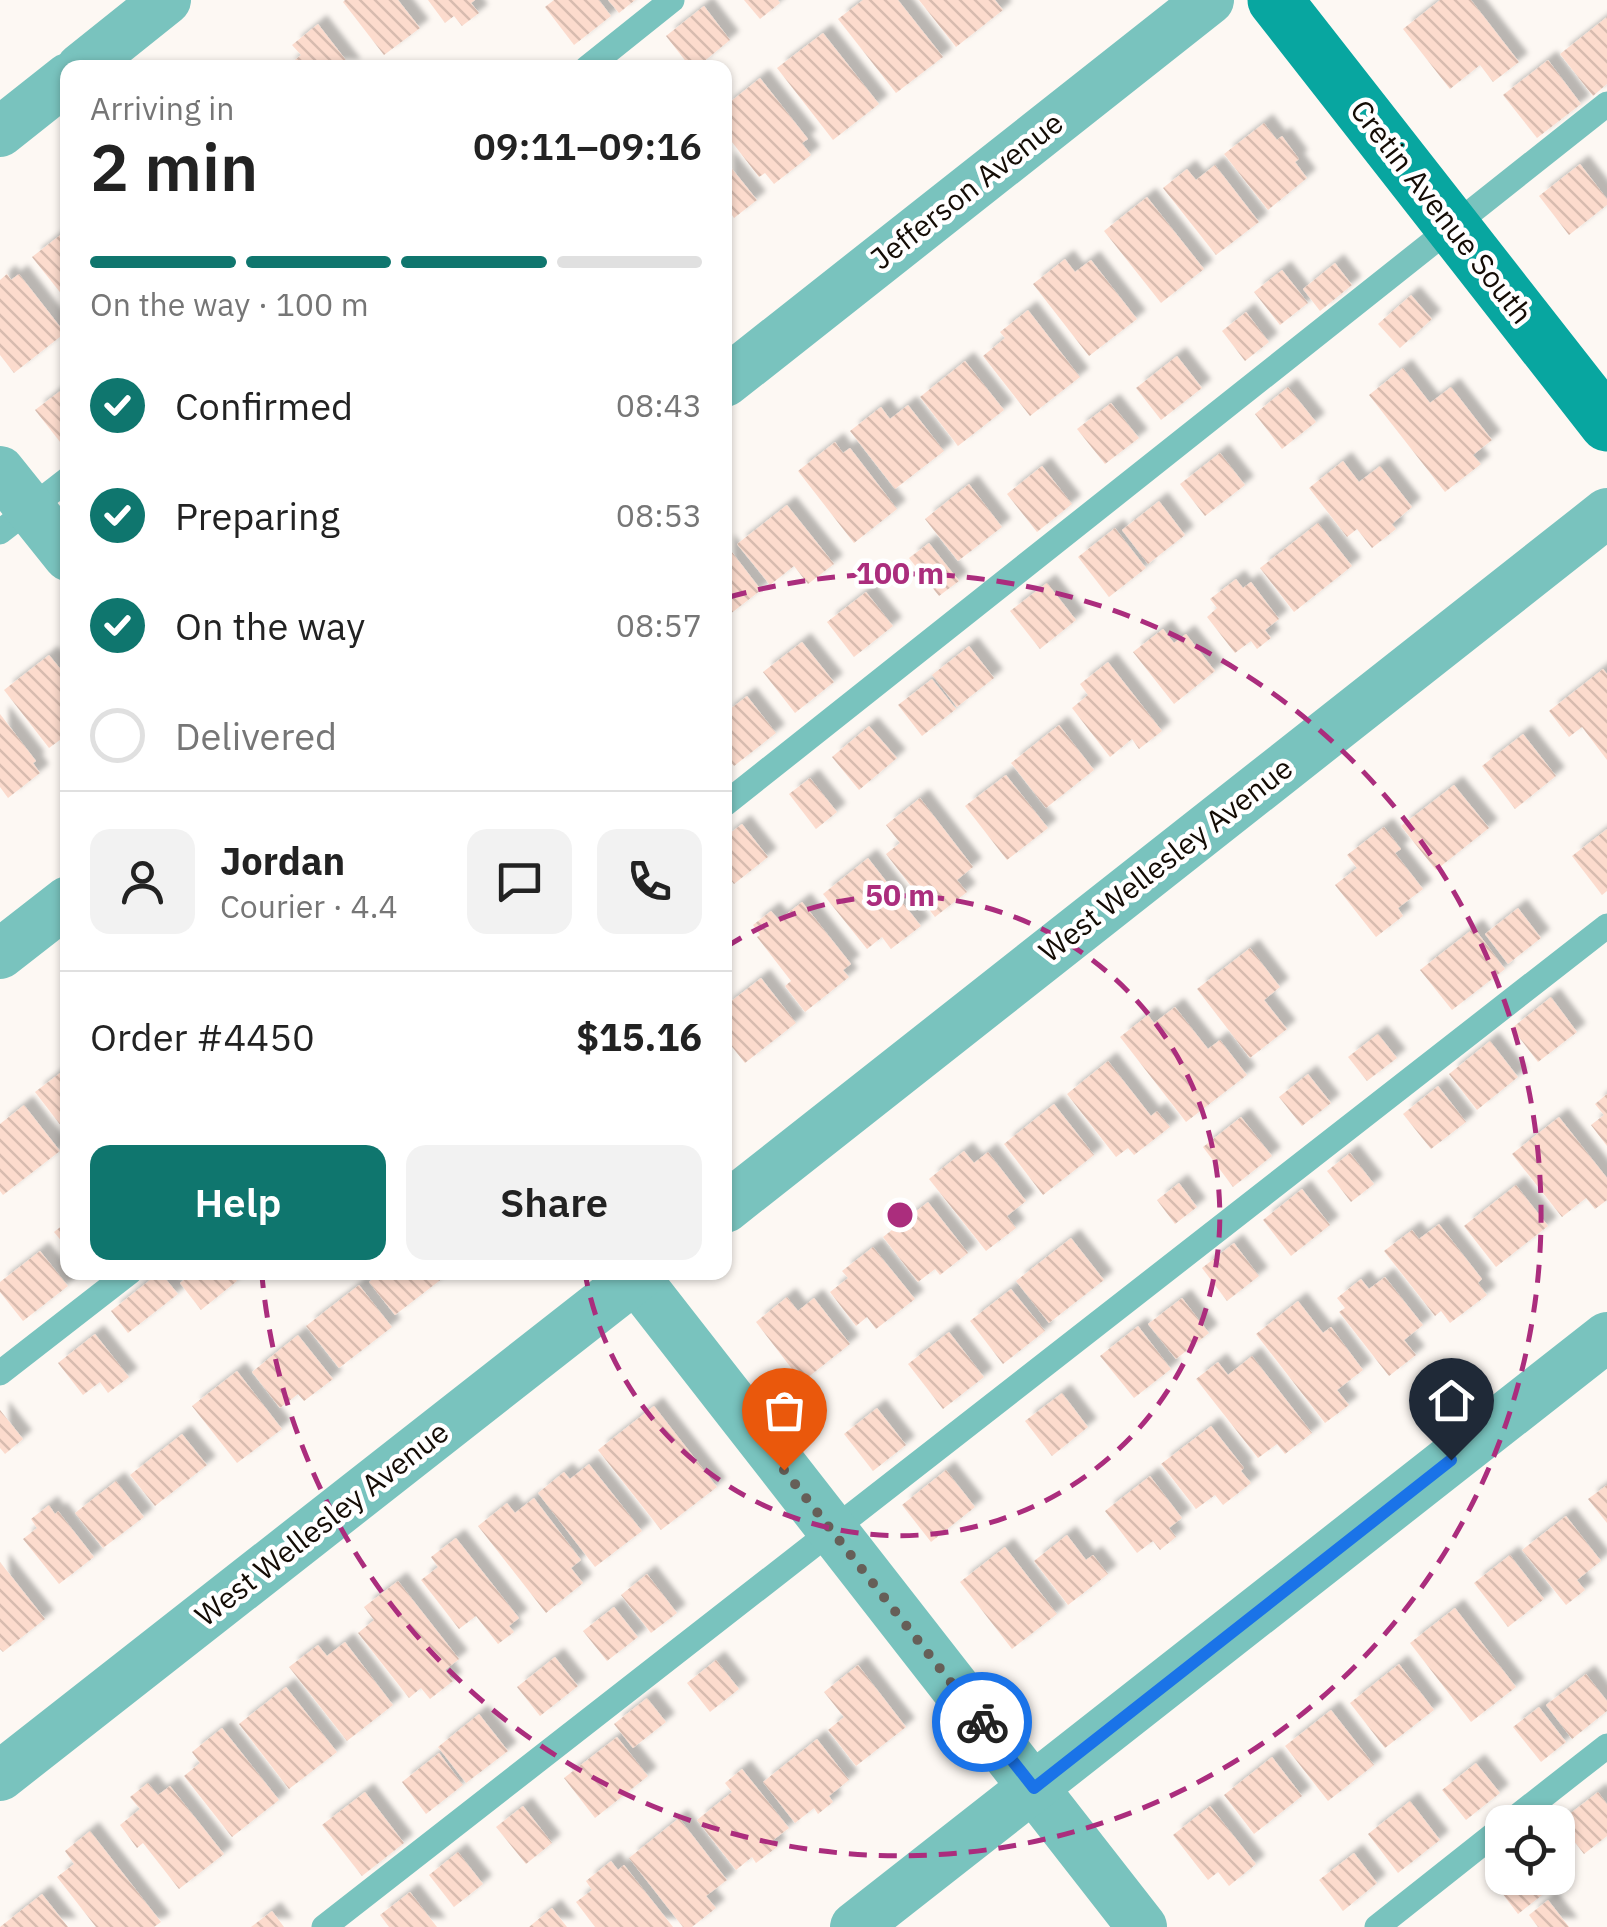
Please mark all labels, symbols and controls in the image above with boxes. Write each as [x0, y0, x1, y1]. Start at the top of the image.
text: Arriving in [90, 87, 235, 129]
street label: Cretin Avenue South [1342, 91, 1542, 331]
street label: Jefferson Avenue [862, 102, 1070, 277]
text: 09:11–09:16 [473, 121, 702, 170]
text: 2 min [90, 124, 258, 209]
text: On the way · 100 m [90, 283, 369, 325]
icon: check [90, 378, 145, 433]
text: Confirmed [175, 381, 353, 430]
text: 08:43 [616, 384, 702, 426]
icon: check [90, 488, 145, 543]
text: Preparing [175, 491, 340, 540]
text: 08:53 [616, 494, 702, 536]
text: 100 m [856, 553, 944, 592]
icon: check [90, 598, 145, 653]
text: On the way [175, 601, 365, 650]
text: 08:57 [616, 604, 702, 646]
text: Delivered [175, 711, 337, 760]
street label: West Wellesley Avenue [1030, 748, 1300, 970]
button: person [90, 829, 195, 934]
button: chat [467, 829, 572, 934]
button: phone [597, 829, 702, 934]
text: Jordan [220, 836, 345, 885]
text: 50 m [865, 875, 935, 914]
text: Courier · 4.4 [220, 885, 398, 927]
text: Order #4450 [90, 1012, 315, 1061]
text: $15.16 [576, 1012, 702, 1061]
button: Help [90, 1145, 386, 1260]
button: Share [406, 1145, 702, 1260]
centre of rings [882, 1197, 918, 1233]
pin [1409, 1358, 1494, 1461]
pin [742, 1368, 827, 1471]
icon: home [1424, 1373, 1479, 1428]
icon: bag [757, 1383, 812, 1438]
street label: West Wellesley Avenue [186, 1412, 456, 1634]
courier [932, 1672, 1032, 1772]
icon: bike [955, 1695, 1010, 1750]
map controls [1485, 1805, 1575, 1895]
button: locate [1485, 1805, 1575, 1895]

